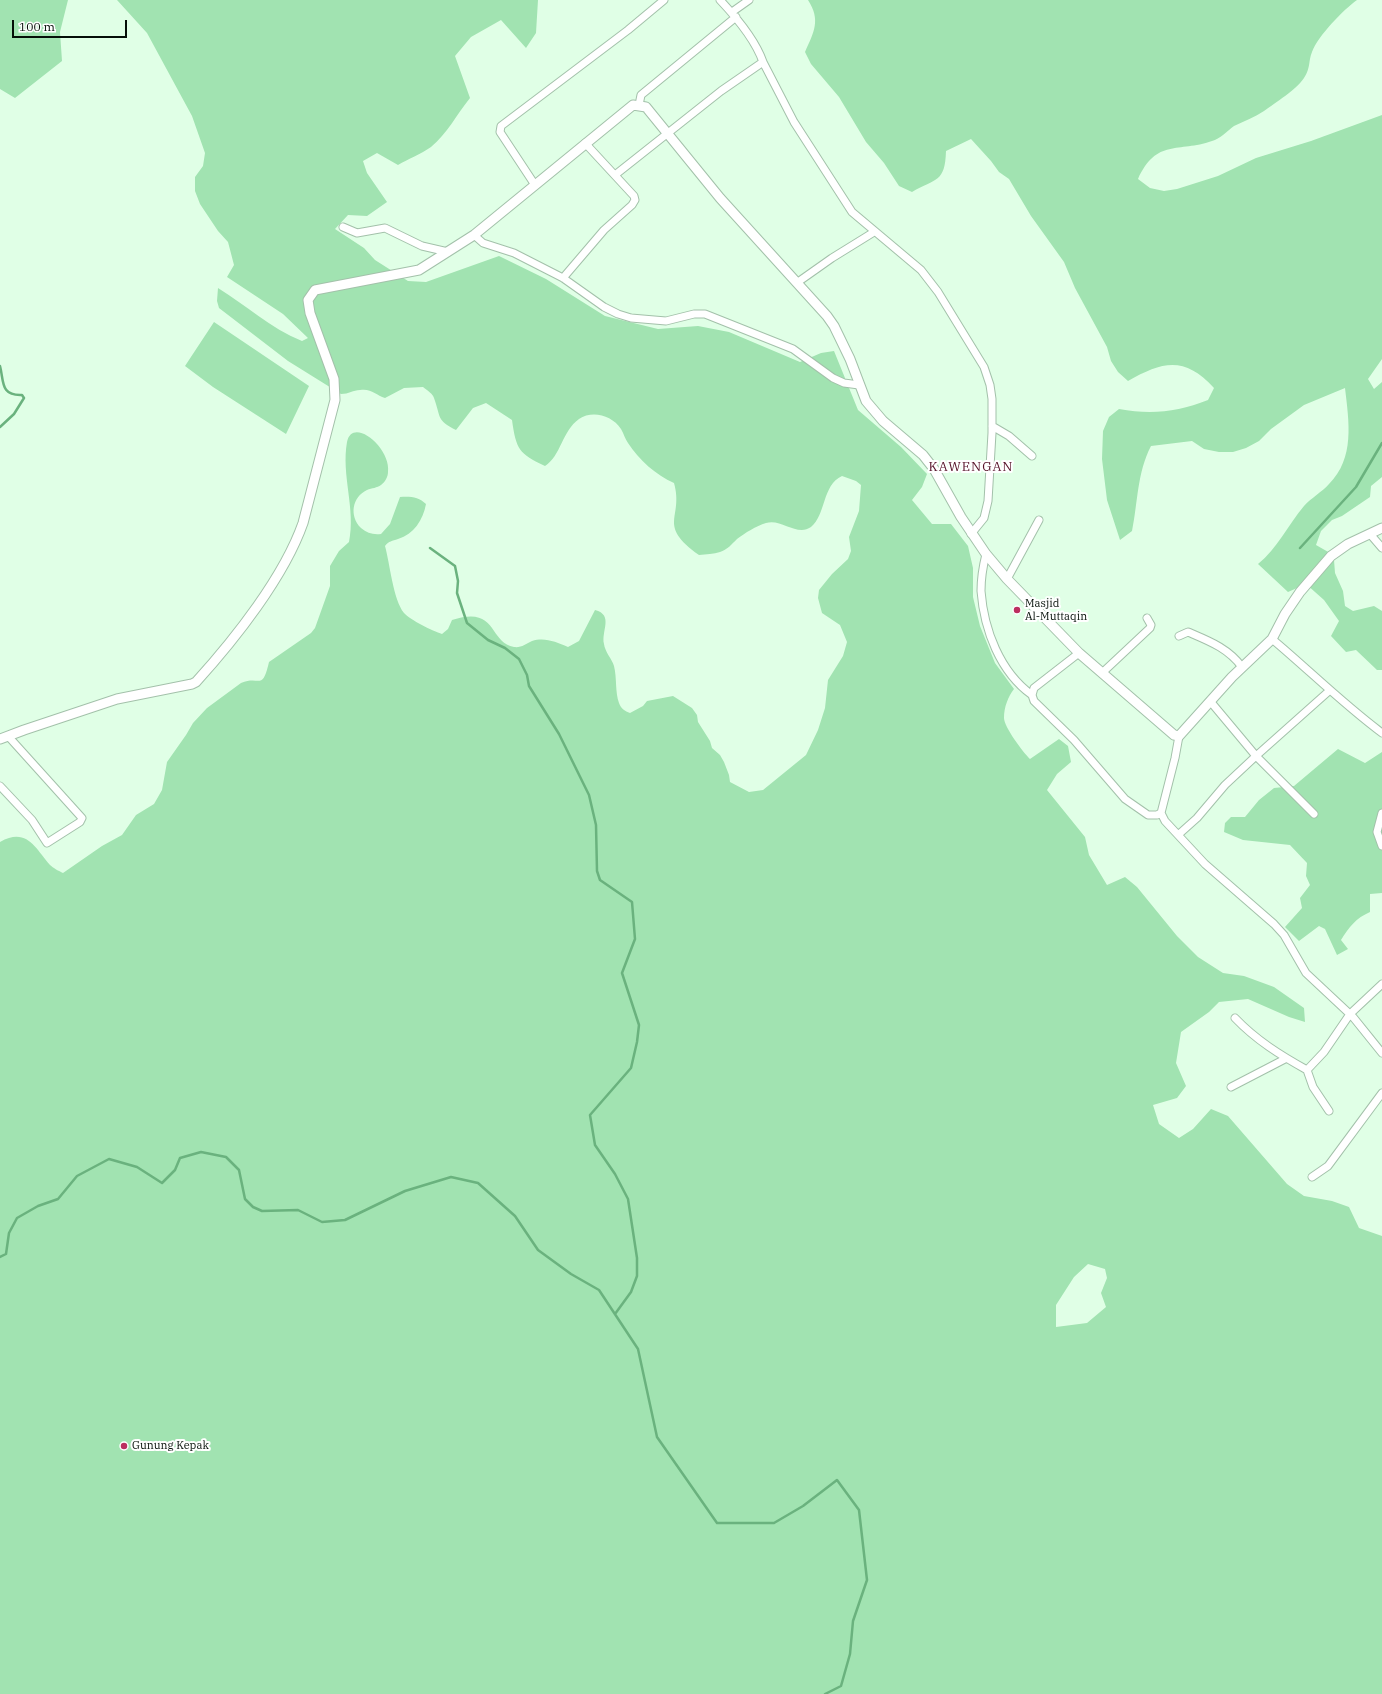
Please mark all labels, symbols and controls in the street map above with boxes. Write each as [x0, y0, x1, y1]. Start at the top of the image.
scale bar [14, 12, 129, 38]
text: 100 m [19, 19, 55, 34]
district label: KAWENGAN [929, 459, 1013, 475]
place label: Masjid Al-Muttaqin [1025, 597, 1087, 623]
marker: Masjid Al-Muttaqin [1012, 605, 1022, 615]
place label: Gunung Kepak [132, 1439, 209, 1453]
marker: Gunung Kepak [119, 1441, 129, 1451]

